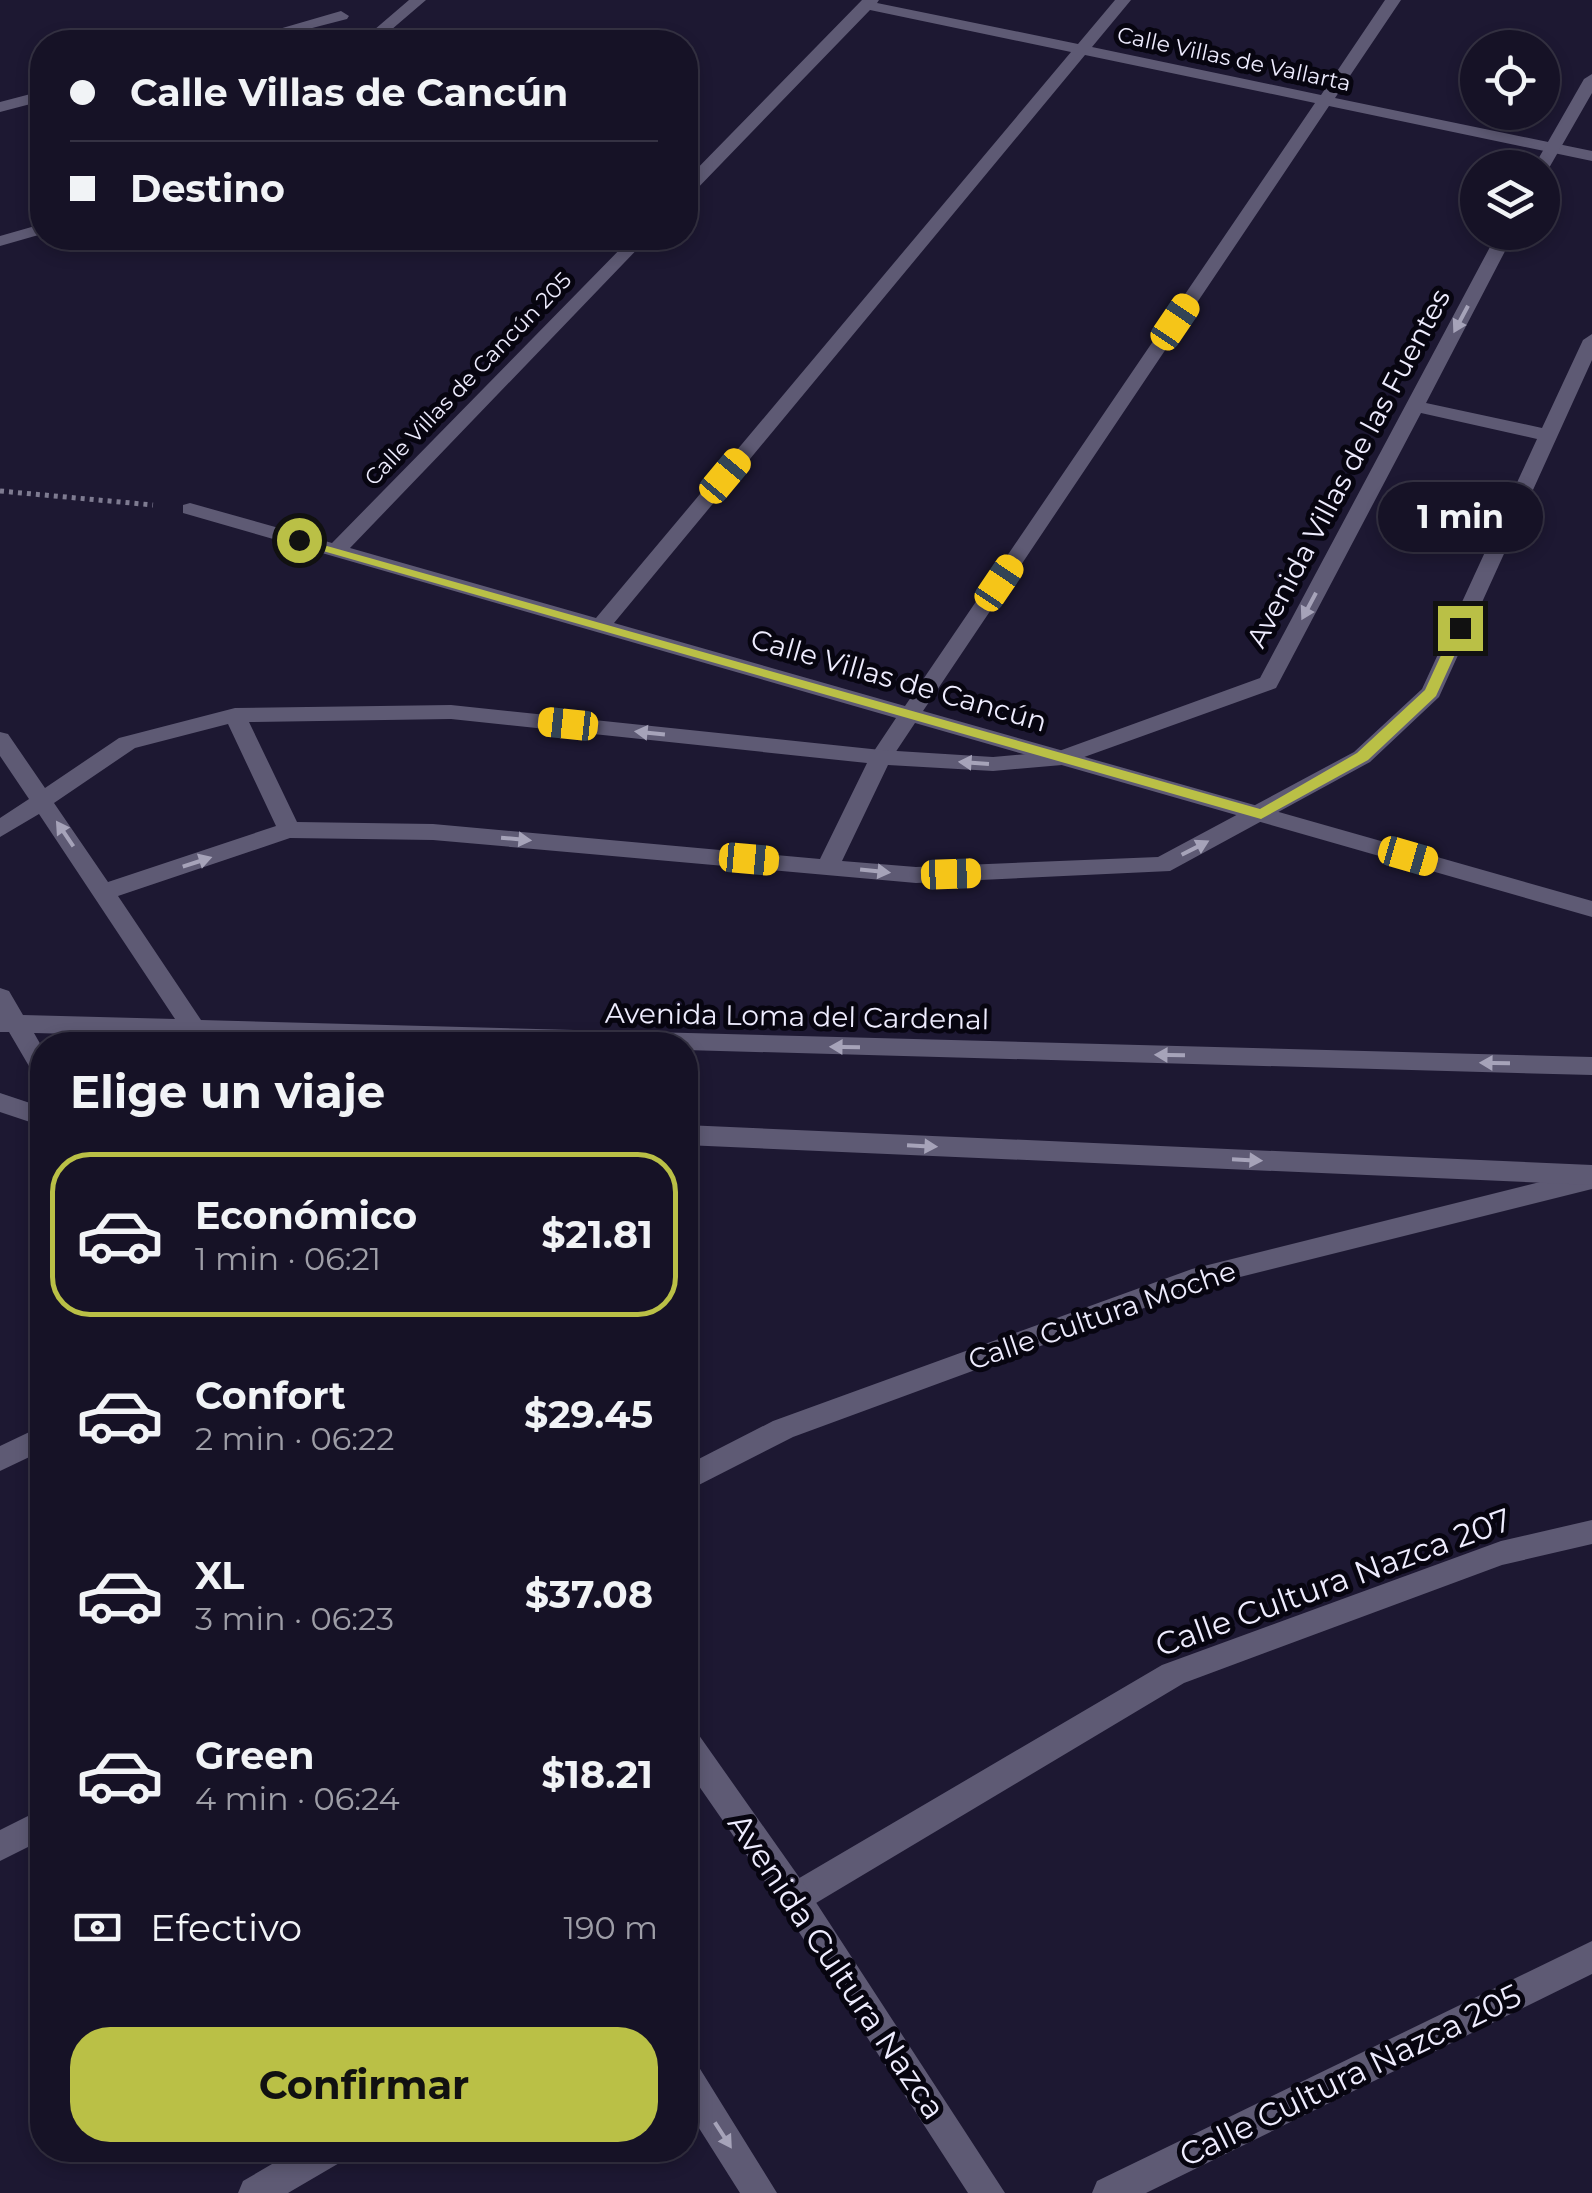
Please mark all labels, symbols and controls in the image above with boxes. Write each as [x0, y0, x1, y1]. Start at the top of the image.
street label: Calle Villas de Vallarta [1115, 21, 1353, 97]
map controls [1460, 30, 1560, 250]
button: locate [1460, 30, 1560, 130]
text: Calle Villas de Cancún [130, 69, 568, 116]
button: layers [1460, 150, 1560, 250]
text: Destino [130, 165, 285, 212]
street label: Calle Villas de Cancún 205 [359, 267, 577, 491]
street label: Avenida Villas de las Fuentes [1239, 283, 1457, 653]
car [1146, 289, 1204, 355]
one-way arrow [1453, 304, 1470, 333]
car [694, 443, 756, 509]
callout: 1 min [1378, 483, 1542, 553]
text: 1 min [1417, 497, 1504, 536]
route start [277, 518, 322, 563]
car [970, 550, 1028, 616]
one-way arrow [1301, 591, 1318, 620]
route end [1438, 606, 1483, 651]
street label: Calle Villas de Cancún [747, 621, 1051, 739]
car [537, 706, 599, 742]
one-way arrow [634, 725, 666, 741]
one-way arrow [957, 755, 989, 771]
one-way arrow [56, 821, 75, 848]
one-way arrow [501, 832, 533, 848]
car [1375, 833, 1441, 879]
one-way arrow [1181, 840, 1210, 857]
car [718, 841, 780, 877]
one-way arrow [182, 853, 212, 868]
car [920, 858, 982, 890]
one-way arrow [859, 863, 891, 879]
street label: Avenida Loma del Cardenal [605, 996, 989, 1036]
one-way arrow [828, 1039, 860, 1055]
one-way arrow [1153, 1047, 1185, 1063]
one-way arrow [1478, 1055, 1510, 1071]
text: Elige un viaje [70, 1064, 385, 1119]
one-way arrow [907, 1138, 939, 1154]
one-way arrow [1231, 1152, 1263, 1168]
icon: car [75, 1190, 165, 1280]
text: Económico [195, 1192, 417, 1239]
text: $21.81 [541, 1211, 653, 1258]
text: 1 min · 06:21 [195, 1239, 381, 1278]
street label: Calle Cultura Moche [964, 1253, 1240, 1377]
icon: car [75, 1370, 165, 1460]
text: Confort [195, 1372, 346, 1419]
text: $29.45 [524, 1391, 653, 1438]
text: 2 min · 06:22 [195, 1419, 394, 1458]
street label: Calle Cultura Nazca 207 [1150, 1499, 1516, 1665]
icon: car [75, 1550, 165, 1640]
text: XL [195, 1552, 244, 1599]
text: $37.08 [525, 1571, 653, 1618]
text: 3 min · 06:23 [195, 1599, 394, 1638]
icon: car [75, 1730, 165, 1820]
text: Green [195, 1732, 315, 1779]
text: $18.21 [541, 1751, 653, 1798]
text: 4 min · 06:24 [195, 1779, 400, 1818]
street label: Avenida Cultura Nazca [720, 1806, 954, 2126]
icon: cash [70, 1900, 125, 1955]
text: Efectivo [150, 1904, 302, 1951]
text: 190 m [563, 1908, 658, 1947]
street label: Calle Cultura Nazca 205 [1173, 1975, 1527, 2175]
button: Confirmar [70, 2027, 658, 2142]
one-way arrow [713, 2121, 731, 2148]

